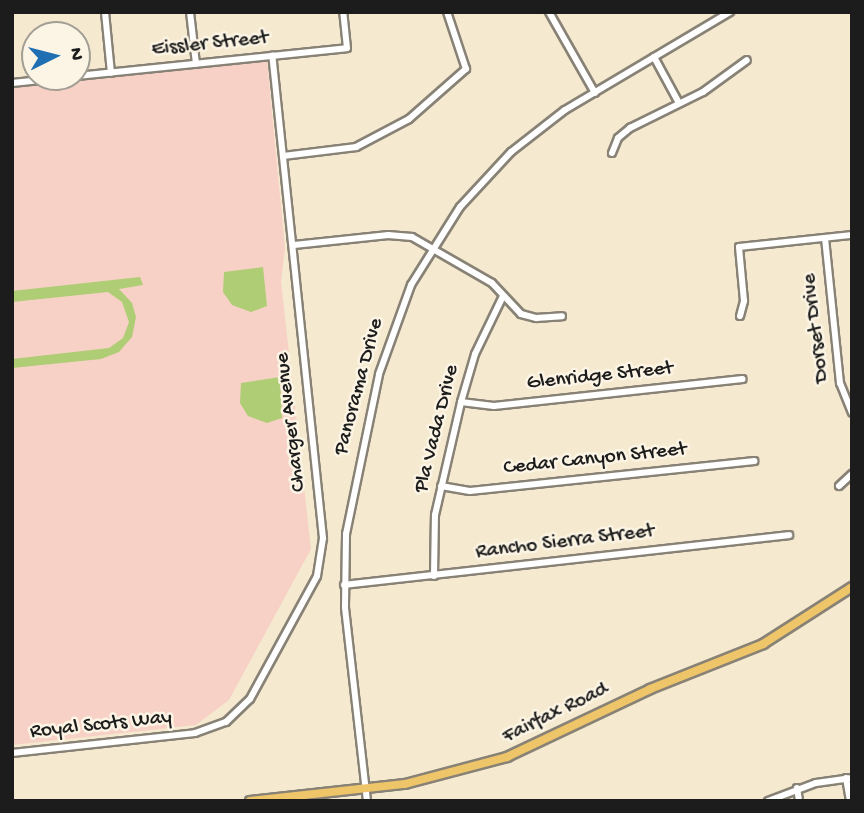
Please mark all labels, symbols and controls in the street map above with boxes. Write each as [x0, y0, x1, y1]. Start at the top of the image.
north arrow [21, 21, 91, 91]
street label: Eissler Street [151, 26, 269, 64]
text: N [63, 47, 87, 61]
street label: Dorset Drive [798, 272, 836, 384]
street label: Panorama Drive [330, 316, 390, 458]
street label: Charger Avenue [271, 351, 313, 493]
street label: Glenridge Street [526, 357, 674, 397]
street label: Pla Vada Drive [410, 362, 466, 496]
street label: Cedar Canyon Street [502, 438, 688, 482]
street label: Rancho Sierra Street [474, 520, 656, 566]
street label: Fairfax Road [499, 678, 613, 750]
street label: Royal Scots Way [29, 706, 173, 746]

